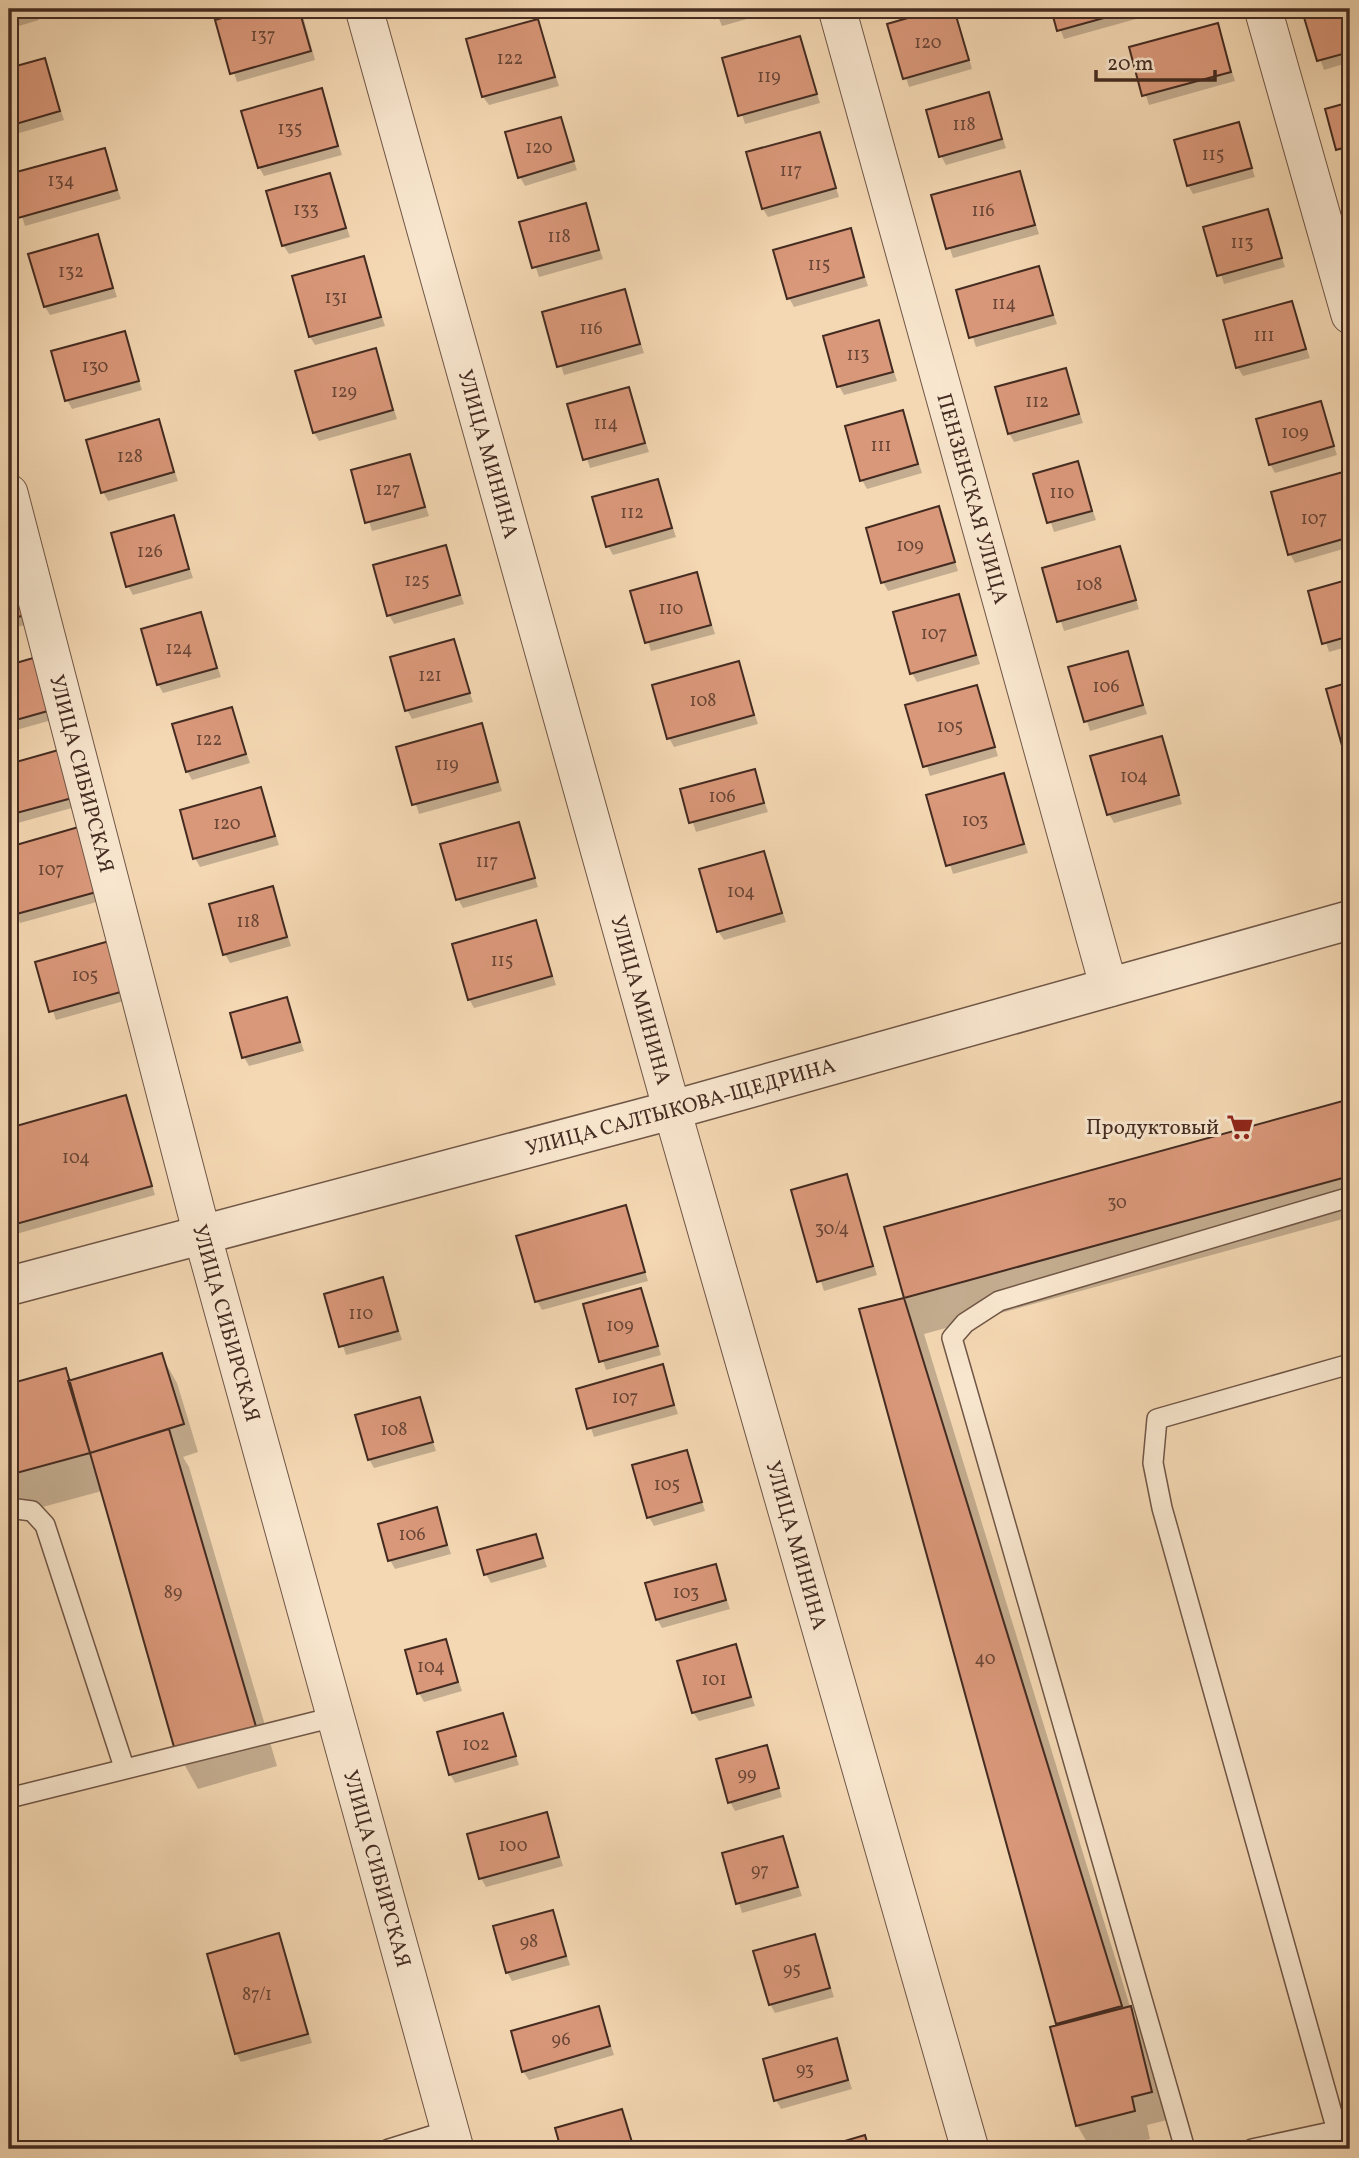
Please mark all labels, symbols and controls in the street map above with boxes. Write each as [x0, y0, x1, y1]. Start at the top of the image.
house number: 137 [251, 24, 275, 49]
house number: 120 [914, 31, 942, 56]
scale bar [1096, 38, 1216, 82]
house number: 122 [497, 47, 523, 72]
text: 20 m [1107, 50, 1153, 79]
house number: 119 [757, 65, 781, 90]
house number: 118 [952, 113, 976, 138]
house number: 135 [278, 117, 302, 142]
house number: 120 [525, 136, 553, 161]
house number: 115 [1202, 143, 1224, 168]
house number: 117 [780, 159, 802, 184]
house number: 134 [48, 169, 74, 194]
house number: 133 [293, 198, 319, 223]
house number: 116 [971, 199, 995, 224]
house number: 118 [547, 225, 571, 250]
house number: 113 [1230, 231, 1254, 256]
house number: 115 [808, 253, 830, 278]
house number: 132 [58, 260, 84, 285]
house number: 131 [324, 286, 348, 311]
house number: 114 [992, 292, 1016, 317]
house number: 116 [579, 317, 603, 342]
house number: 111 [1254, 324, 1274, 349]
house number: 113 [846, 343, 870, 368]
house number: 130 [82, 355, 109, 380]
street label: УЛИЦА МИНИНА [450, 366, 525, 542]
house number: 129 [331, 380, 357, 405]
street label: ПЕНЗЕНСКАЯ УЛИЦА [928, 390, 1015, 608]
house number: 112 [1025, 390, 1049, 415]
house number: 114 [594, 412, 618, 437]
house number: 109 [1281, 421, 1309, 446]
house number: 111 [871, 434, 891, 459]
house number: 128 [117, 445, 143, 470]
house number: 127 [376, 478, 400, 503]
house number: 110 [1050, 481, 1075, 506]
house number: 112 [620, 501, 644, 526]
house number: 107 [1301, 507, 1327, 532]
house number: 109 [896, 534, 924, 559]
house number: 126 [137, 540, 163, 565]
house number: 125 [404, 569, 430, 594]
house number: 108 [1076, 573, 1102, 598]
house number: 110 [659, 597, 684, 622]
house number: 107 [921, 622, 947, 647]
house number: 124 [166, 637, 192, 662]
house number: 121 [418, 664, 442, 689]
street label: УЛИЦА СИБИРСКАЯ [41, 672, 120, 876]
house number: 106 [1092, 675, 1120, 700]
house number: 108 [690, 689, 716, 714]
house number: 105 [937, 715, 963, 740]
house number: 122 [196, 728, 222, 753]
house number: 119 [435, 753, 459, 778]
house number: 104 [1120, 765, 1148, 790]
house number: 106 [708, 785, 736, 810]
house number: 103 [962, 809, 988, 834]
house number: 120 [213, 812, 241, 837]
house number: 117 [476, 850, 498, 875]
house number: 107 [38, 858, 64, 883]
house number: 104 [727, 880, 755, 905]
house number: 118 [236, 910, 260, 935]
street label: УЛИЦА МИНИНА [602, 912, 677, 1089]
house number: 115 [491, 949, 513, 974]
house number: 105 [72, 964, 98, 989]
street label: УЛИЦА САЛТЫКОВА-ЩЕДРИНА [523, 1052, 839, 1164]
supermarket icon: Продуктовый [1225, 1112, 1255, 1142]
place label: Продуктовый [1086, 1114, 1219, 1143]
house number: 104 [62, 1146, 90, 1171]
house number: 30 [1107, 1191, 1127, 1216]
house number: 30/4 [815, 1217, 849, 1242]
street label: УЛИЦА СИБИРСКАЯ [184, 1221, 266, 1425]
house number: 110 [349, 1302, 374, 1327]
house number: 109 [606, 1314, 634, 1339]
house number: 107 [612, 1386, 638, 1411]
house number: 108 [381, 1418, 407, 1443]
street label: УЛИЦА МИНИНА [757, 1458, 833, 1634]
house number: 105 [654, 1473, 680, 1498]
house number: 106 [398, 1523, 426, 1548]
house number: 89 [164, 1581, 182, 1606]
house number: 103 [673, 1581, 699, 1606]
house number: 40 [974, 1647, 996, 1672]
house number: 104 [417, 1655, 445, 1680]
house number: 101 [702, 1668, 726, 1693]
house number: 102 [462, 1733, 490, 1758]
house number: 99 [738, 1763, 756, 1788]
street label: УЛИЦА СИБИРСКАЯ [335, 1767, 417, 1971]
house number: 100 [499, 1834, 528, 1859]
house number: 97 [751, 1859, 769, 1884]
house number: 98 [520, 1930, 538, 1955]
house number: 95 [783, 1958, 801, 1983]
house number: 87/1 [242, 1983, 272, 2008]
house number: 96 [551, 2028, 571, 2053]
house number: 93 [796, 2058, 814, 2083]

